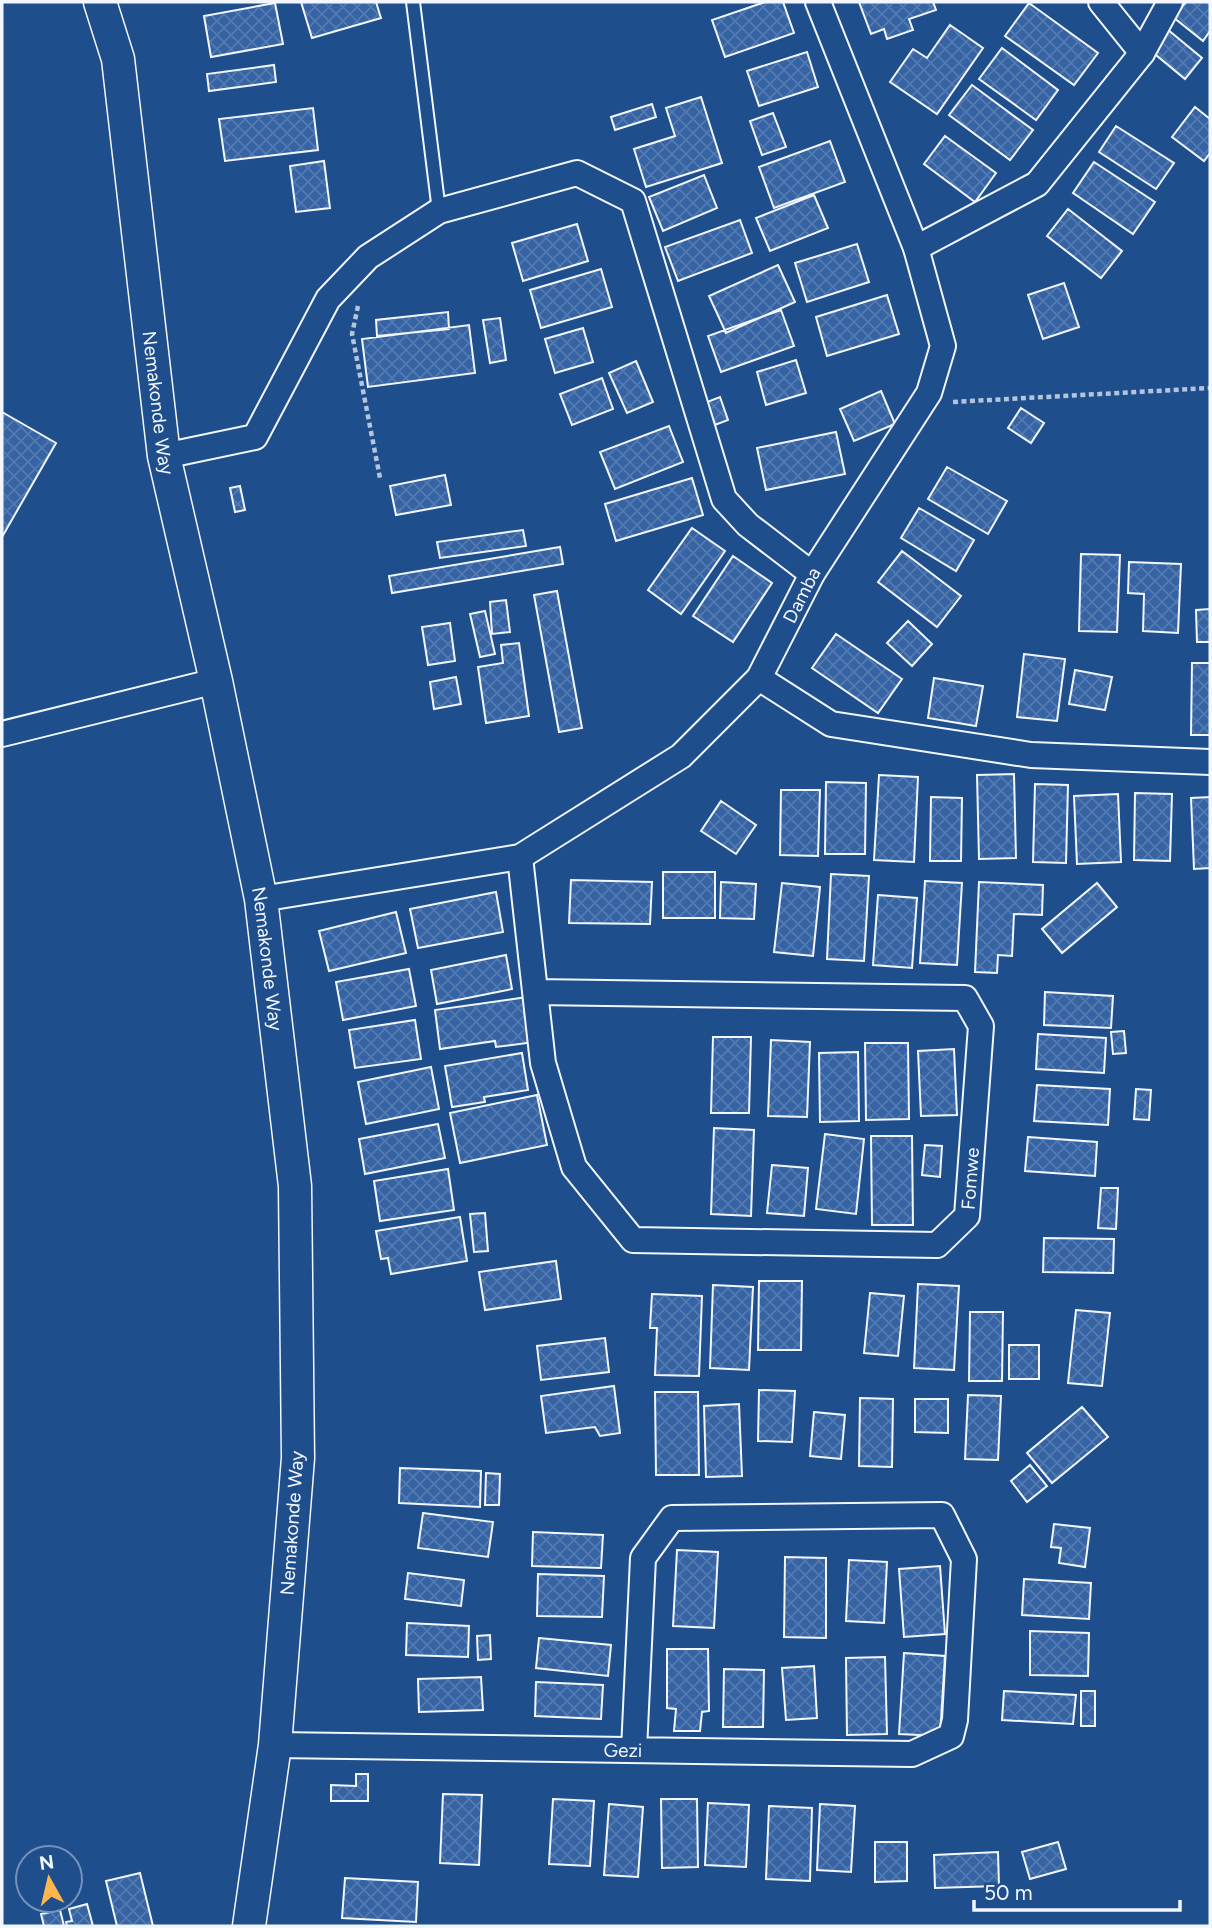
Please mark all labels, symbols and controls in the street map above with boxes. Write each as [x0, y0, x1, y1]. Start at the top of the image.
street label: Nemakonde Way [138, 330, 179, 477]
street label: Damba [778, 562, 825, 627]
street label: Nemakonde Way [247, 885, 288, 1032]
street label: Fomwe [956, 1147, 984, 1210]
street label: Nemakonde Way [275, 1450, 309, 1596]
street label: Gezi [604, 1738, 642, 1762]
north arrow [14, 1844, 84, 1914]
text: N [38, 1850, 56, 1875]
scale bar [974, 1868, 1180, 1912]
text: 50 m [984, 1880, 1033, 1905]

